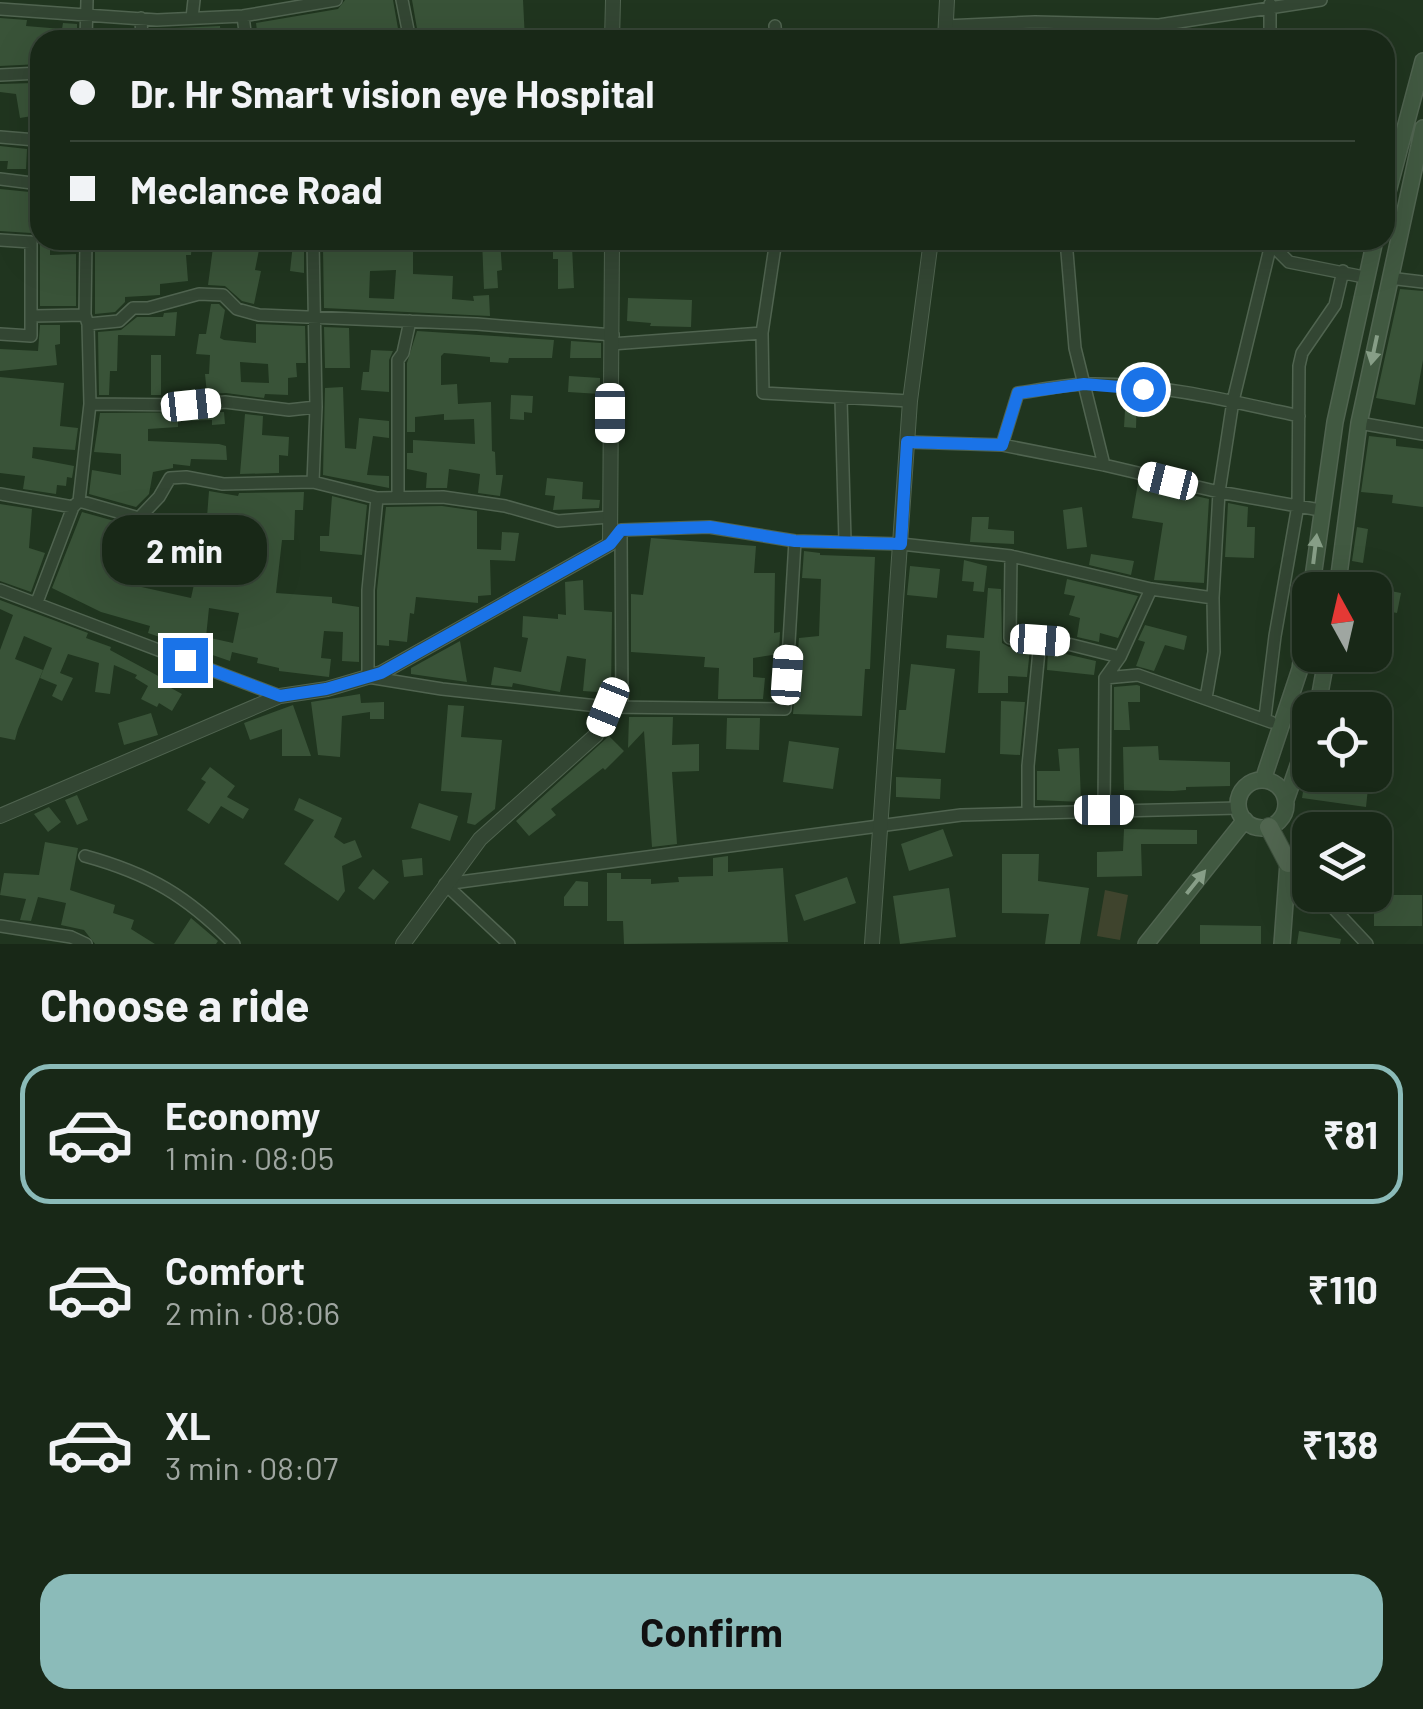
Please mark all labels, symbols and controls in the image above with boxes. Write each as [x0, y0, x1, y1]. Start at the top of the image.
text: Dr. Hr Smart vision eye Hospital [130, 70, 654, 116]
text: Meclance Road [130, 166, 383, 212]
one-way arrow [1365, 335, 1381, 366]
route start [1121, 367, 1166, 412]
car [595, 383, 625, 443]
car [160, 387, 222, 423]
car [1135, 459, 1201, 503]
callout: 2 min [102, 515, 268, 585]
text: 2 min [146, 531, 223, 569]
one-way arrow [1307, 533, 1323, 565]
north arrow [1292, 572, 1392, 672]
map controls [1292, 572, 1392, 912]
car [1009, 623, 1071, 657]
route end [163, 638, 208, 683]
car [770, 644, 804, 706]
car [583, 674, 633, 740]
button: locate [1292, 692, 1392, 792]
car [1074, 795, 1134, 825]
button: layers [1292, 812, 1392, 912]
one-way arrow [1185, 869, 1206, 895]
text: Choose a ride [40, 977, 310, 1031]
icon: car [45, 1089, 135, 1179]
text: Economy [165, 1092, 320, 1138]
text: ₹81 [1323, 1111, 1378, 1157]
text: 1 min · 08:05 [165, 1138, 334, 1176]
icon: car [45, 1244, 135, 1334]
text: Comfort [165, 1247, 305, 1293]
text: ₹110 [1307, 1266, 1378, 1312]
text: 2 min · 08:06 [165, 1293, 340, 1331]
icon: car [45, 1399, 135, 1489]
text: XL [165, 1402, 211, 1448]
text: ₹138 [1302, 1421, 1378, 1467]
text: 3 min · 08:07 [165, 1448, 338, 1486]
button: Confirm [40, 1574, 1383, 1689]

